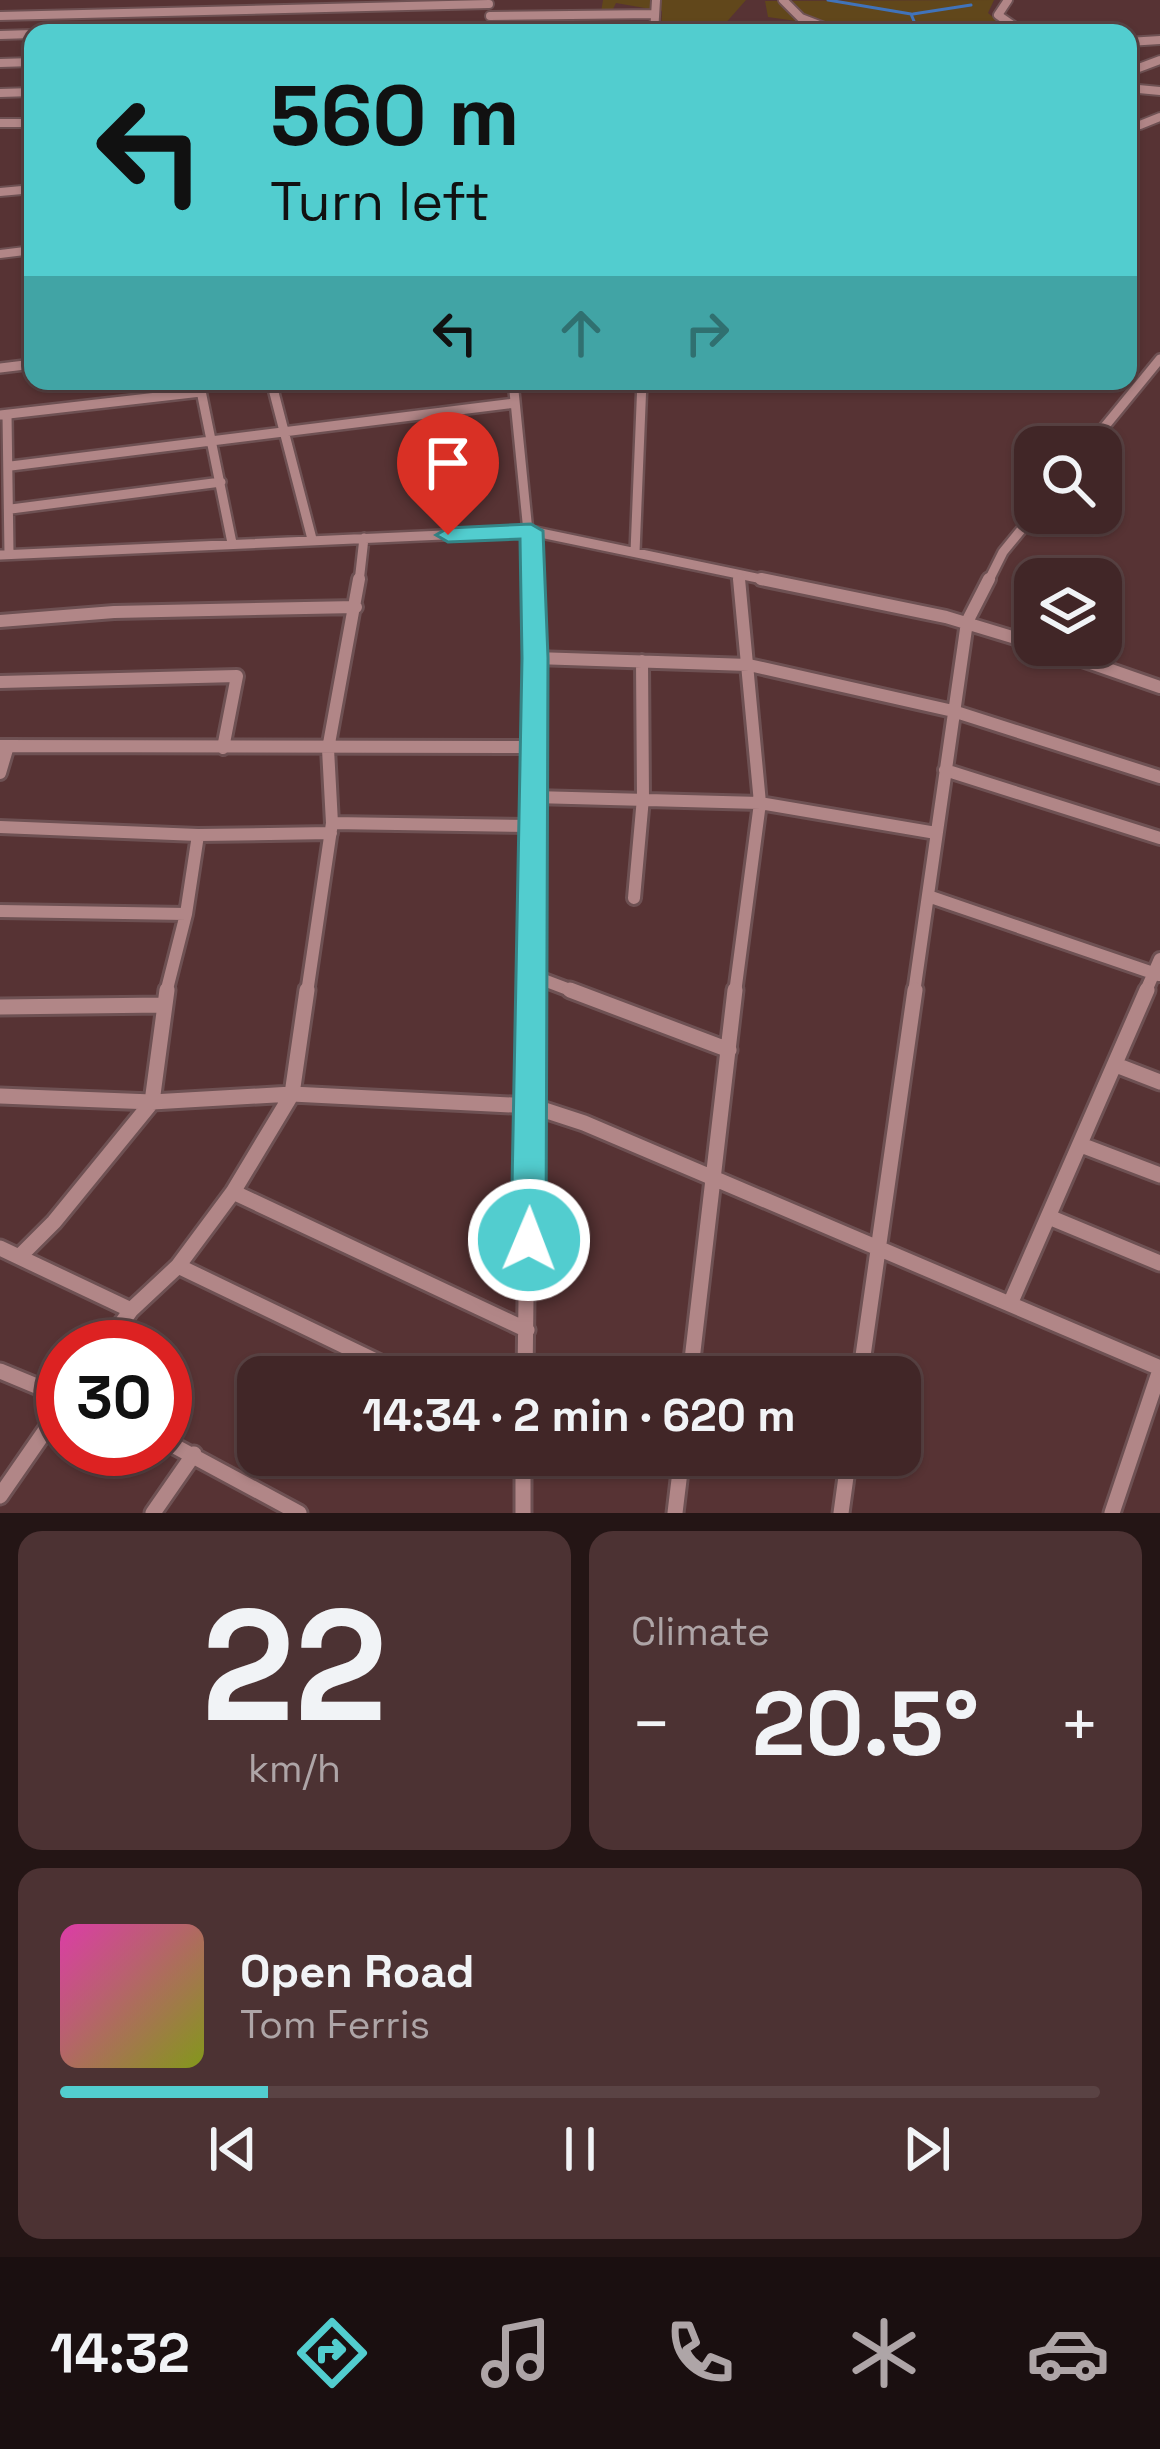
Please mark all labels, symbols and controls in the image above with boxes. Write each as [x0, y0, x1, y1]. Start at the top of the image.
text: 560 m [270, 62, 520, 170]
icon: left [72, 72, 228, 228]
text: Turn left [270, 167, 490, 236]
icon: left [422, 300, 488, 366]
icon: ahead [548, 300, 614, 366]
icon: right [674, 300, 740, 366]
pin [397, 412, 499, 535]
map controls [1014, 426, 1122, 666]
button: search [1014, 426, 1122, 534]
icon: arrive [415, 430, 481, 496]
button: layers [1014, 558, 1122, 666]
position arrow [466, 1177, 592, 1303]
speed limit sign: 30 [36, 1320, 192, 1476]
text: 14:34 · 2 min · 620 m [362, 1387, 796, 1444]
text: 22 [202, 1566, 387, 1766]
text: Climate [631, 1607, 770, 1656]
text: 20.5° [752, 1666, 979, 1781]
text: − [631, 1682, 672, 1766]
text: + [1059, 1682, 1100, 1766]
text: km/h [248, 1744, 341, 1793]
text: Open Road [240, 1943, 475, 2000]
text: Tom Ferris [240, 2000, 430, 2049]
icon: previous [200, 2116, 266, 2182]
icon: pause [547, 2116, 613, 2182]
icon: next [894, 2116, 960, 2182]
icon: directions [290, 2311, 374, 2395]
icon: music [474, 2311, 558, 2395]
icon: phone [658, 2311, 742, 2395]
icon: climate [842, 2311, 926, 2395]
icon: car [1026, 2311, 1110, 2395]
text: 14:32 [50, 2319, 190, 2388]

